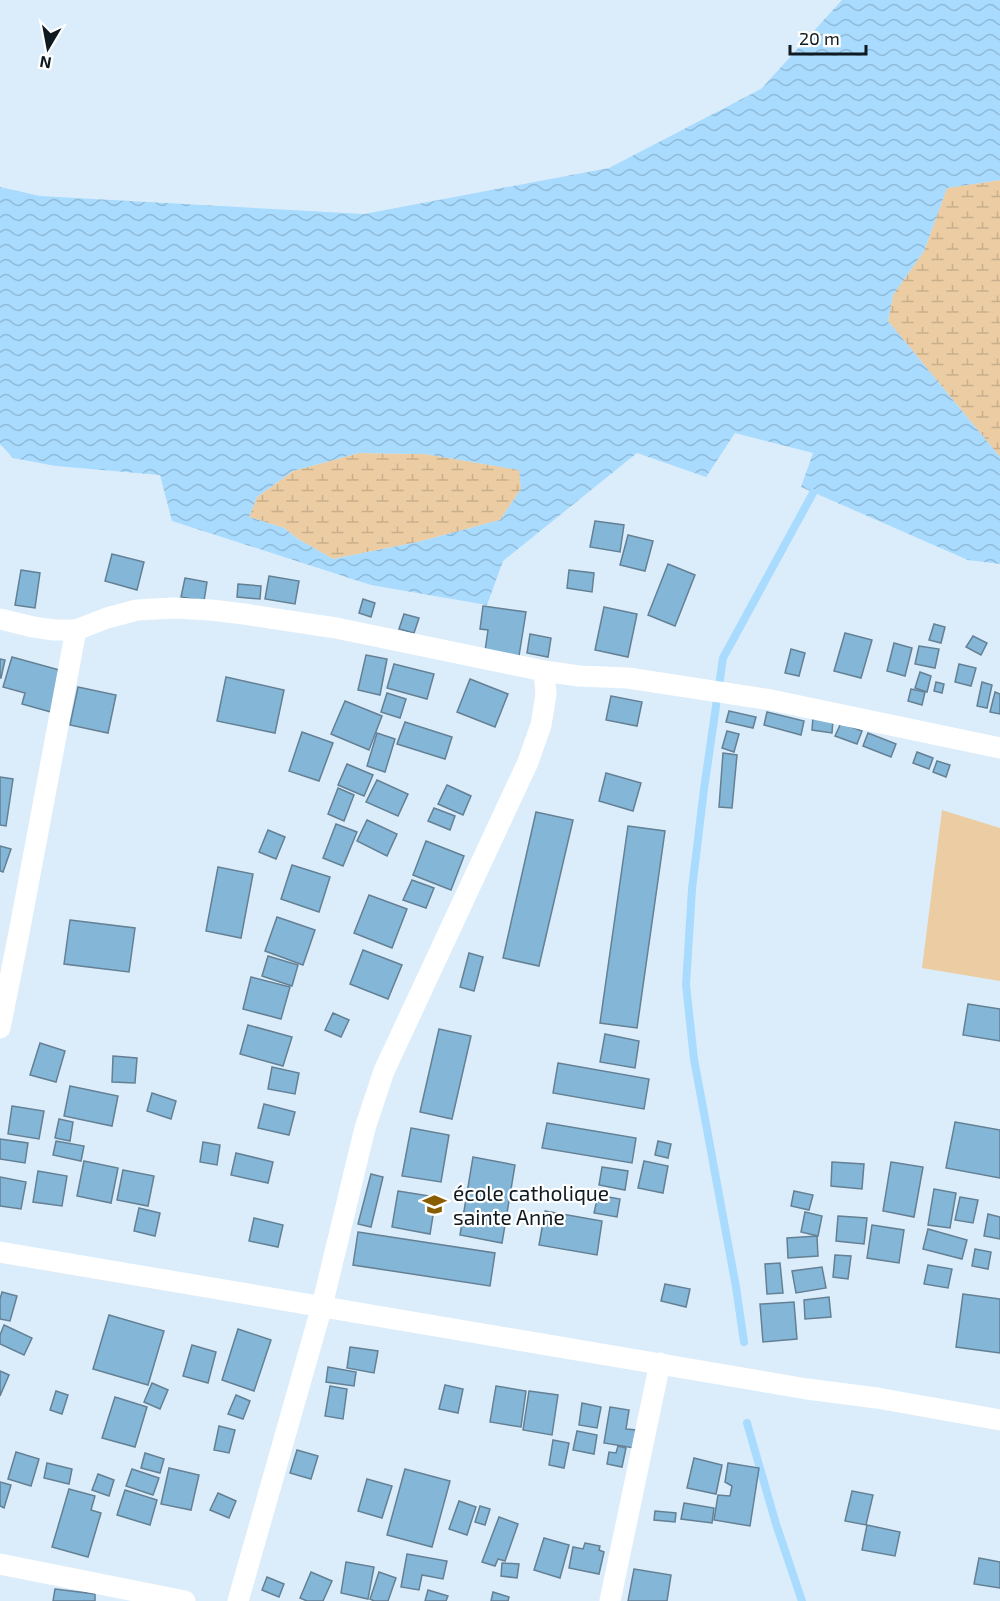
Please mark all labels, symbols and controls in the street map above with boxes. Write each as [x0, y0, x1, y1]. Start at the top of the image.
north arrow [18, 18, 78, 78]
scale bar [790, 18, 866, 56]
text: 20 m [799, 27, 840, 49]
text: N [38, 53, 53, 74]
place label: école catholique sainte Anne [453, 1180, 609, 1229]
school or university icon: école catholique sainte Anne [422, 1191, 448, 1217]

